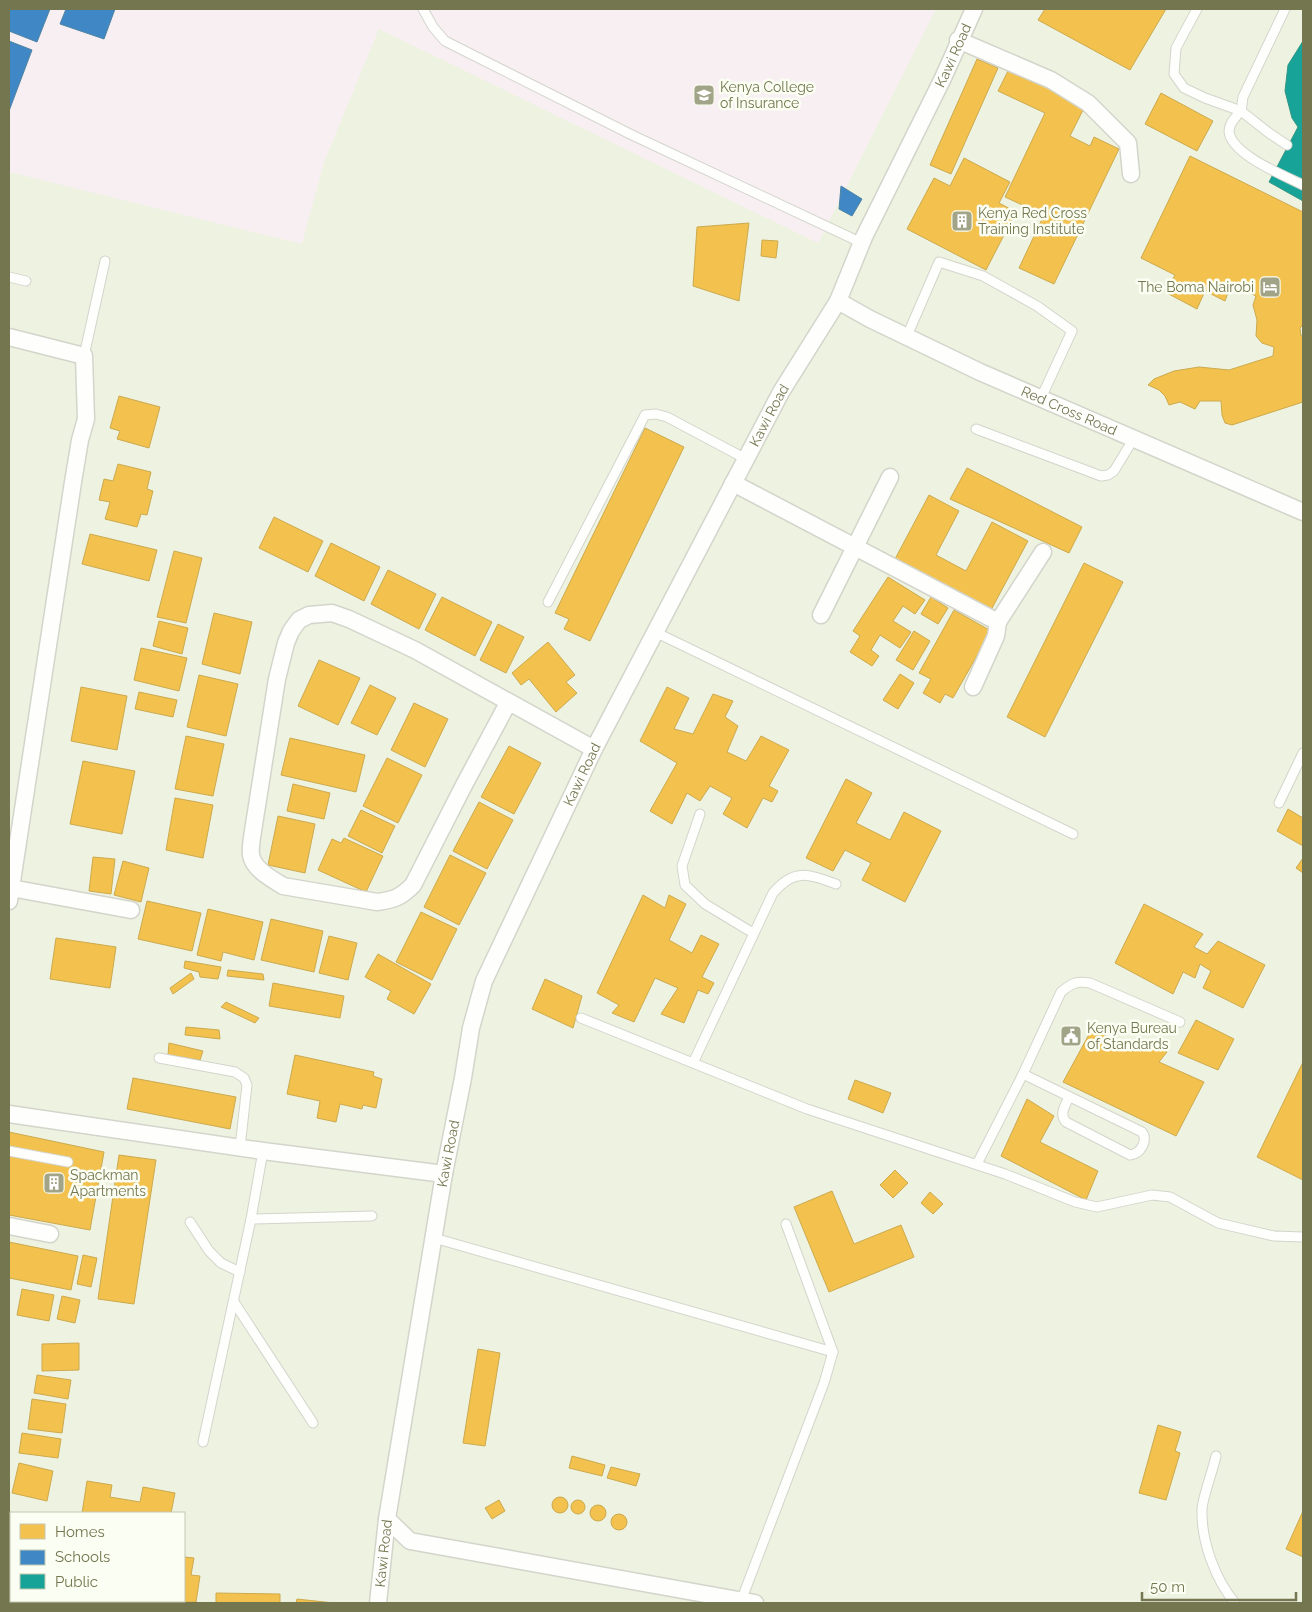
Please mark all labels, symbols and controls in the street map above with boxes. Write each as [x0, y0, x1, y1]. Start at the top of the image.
street label: Kawi Road [932, 21, 974, 90]
place label: Kenya College of Insurance [720, 79, 814, 111]
school or university icon: Kenya College of Insurance [692, 83, 716, 107]
place label: Kenya Red Cross Training Institute [978, 205, 1087, 237]
building icon: Kenya Red Cross Training Institute [950, 209, 974, 233]
hotel icon: The Boma Nairobi [1258, 275, 1282, 299]
place label: The Boma Nairobi [1138, 279, 1254, 295]
street label: Kawi Road [746, 381, 792, 449]
street label: Red Cross Road [1019, 383, 1120, 438]
street label: Kawi Road [560, 740, 604, 809]
place label: Kenya Bureau of Standards [1087, 1020, 1177, 1052]
public building icon: Kenya Bureau of Standards [1059, 1024, 1083, 1048]
street label: Kawi Road [434, 1119, 463, 1188]
place label: Spackman Apartments [70, 1167, 146, 1199]
building icon: Spackman Apartments [42, 1171, 66, 1195]
legend [10, 1512, 185, 1602]
street label: Kawi Road [372, 1519, 395, 1588]
text: Homes [55, 1523, 105, 1541]
text: Schools [55, 1548, 110, 1566]
scale bar [1142, 1570, 1296, 1602]
text: Public [55, 1573, 98, 1591]
text: 50 m [1150, 1578, 1185, 1596]

